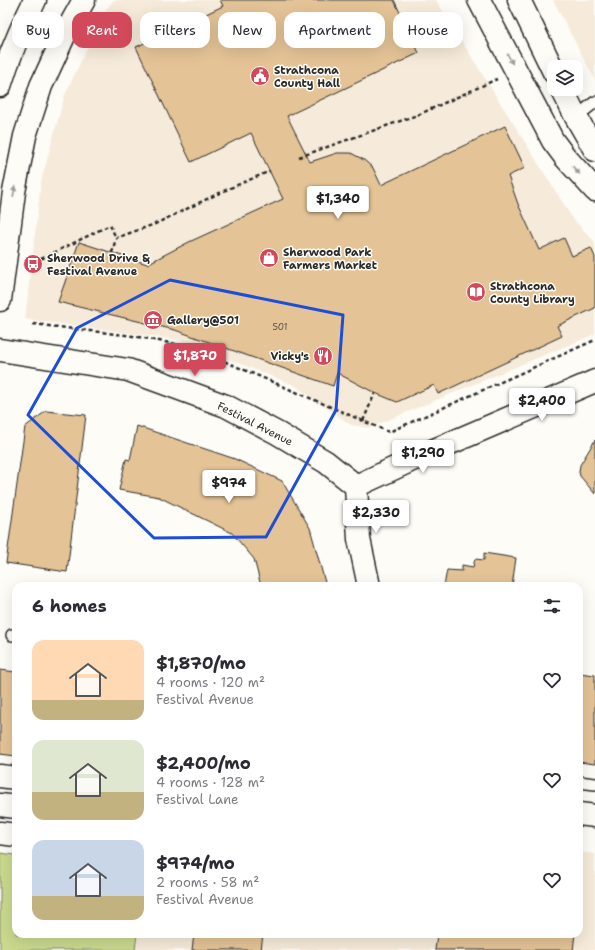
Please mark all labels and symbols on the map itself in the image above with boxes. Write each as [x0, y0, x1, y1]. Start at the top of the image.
one-way arrow [507, 54, 513, 65]
place label: Strathcona County Hall [274, 63, 340, 91]
public building icon: Strathcona County Hall [249, 65, 271, 87]
one-way arrow [572, 165, 581, 176]
one-way arrow [12, 186, 18, 198]
pin: $1,340 [305, 186, 371, 220]
place label: Sherwood Park Farmers Market [283, 245, 378, 273]
shop icon: Sherwood Park Farmers Market [258, 247, 280, 269]
place label: Sherwood Drive & Festival Avenue [47, 251, 150, 279]
bus stop icon: Sherwood Drive & Festival Avenue [22, 253, 44, 275]
place label: Strathcona County Library [490, 279, 575, 307]
library icon: Strathcona County Library [465, 281, 487, 303]
museum icon: Gallery@501 [142, 309, 164, 331]
place label: Gallery@501 [167, 313, 239, 328]
house number: 501 [272, 321, 288, 333]
pin: $1,870 [162, 343, 228, 377]
restaurant icon: Vicky's [312, 345, 334, 367]
place label: Vicky's [270, 349, 309, 364]
pin: $2,400 [509, 388, 575, 422]
street label: Festival Avenue [215, 398, 295, 450]
pin: $1,290 [390, 440, 456, 474]
pin: $974 [205, 470, 253, 504]
pin: $2,330 [343, 500, 409, 534]

